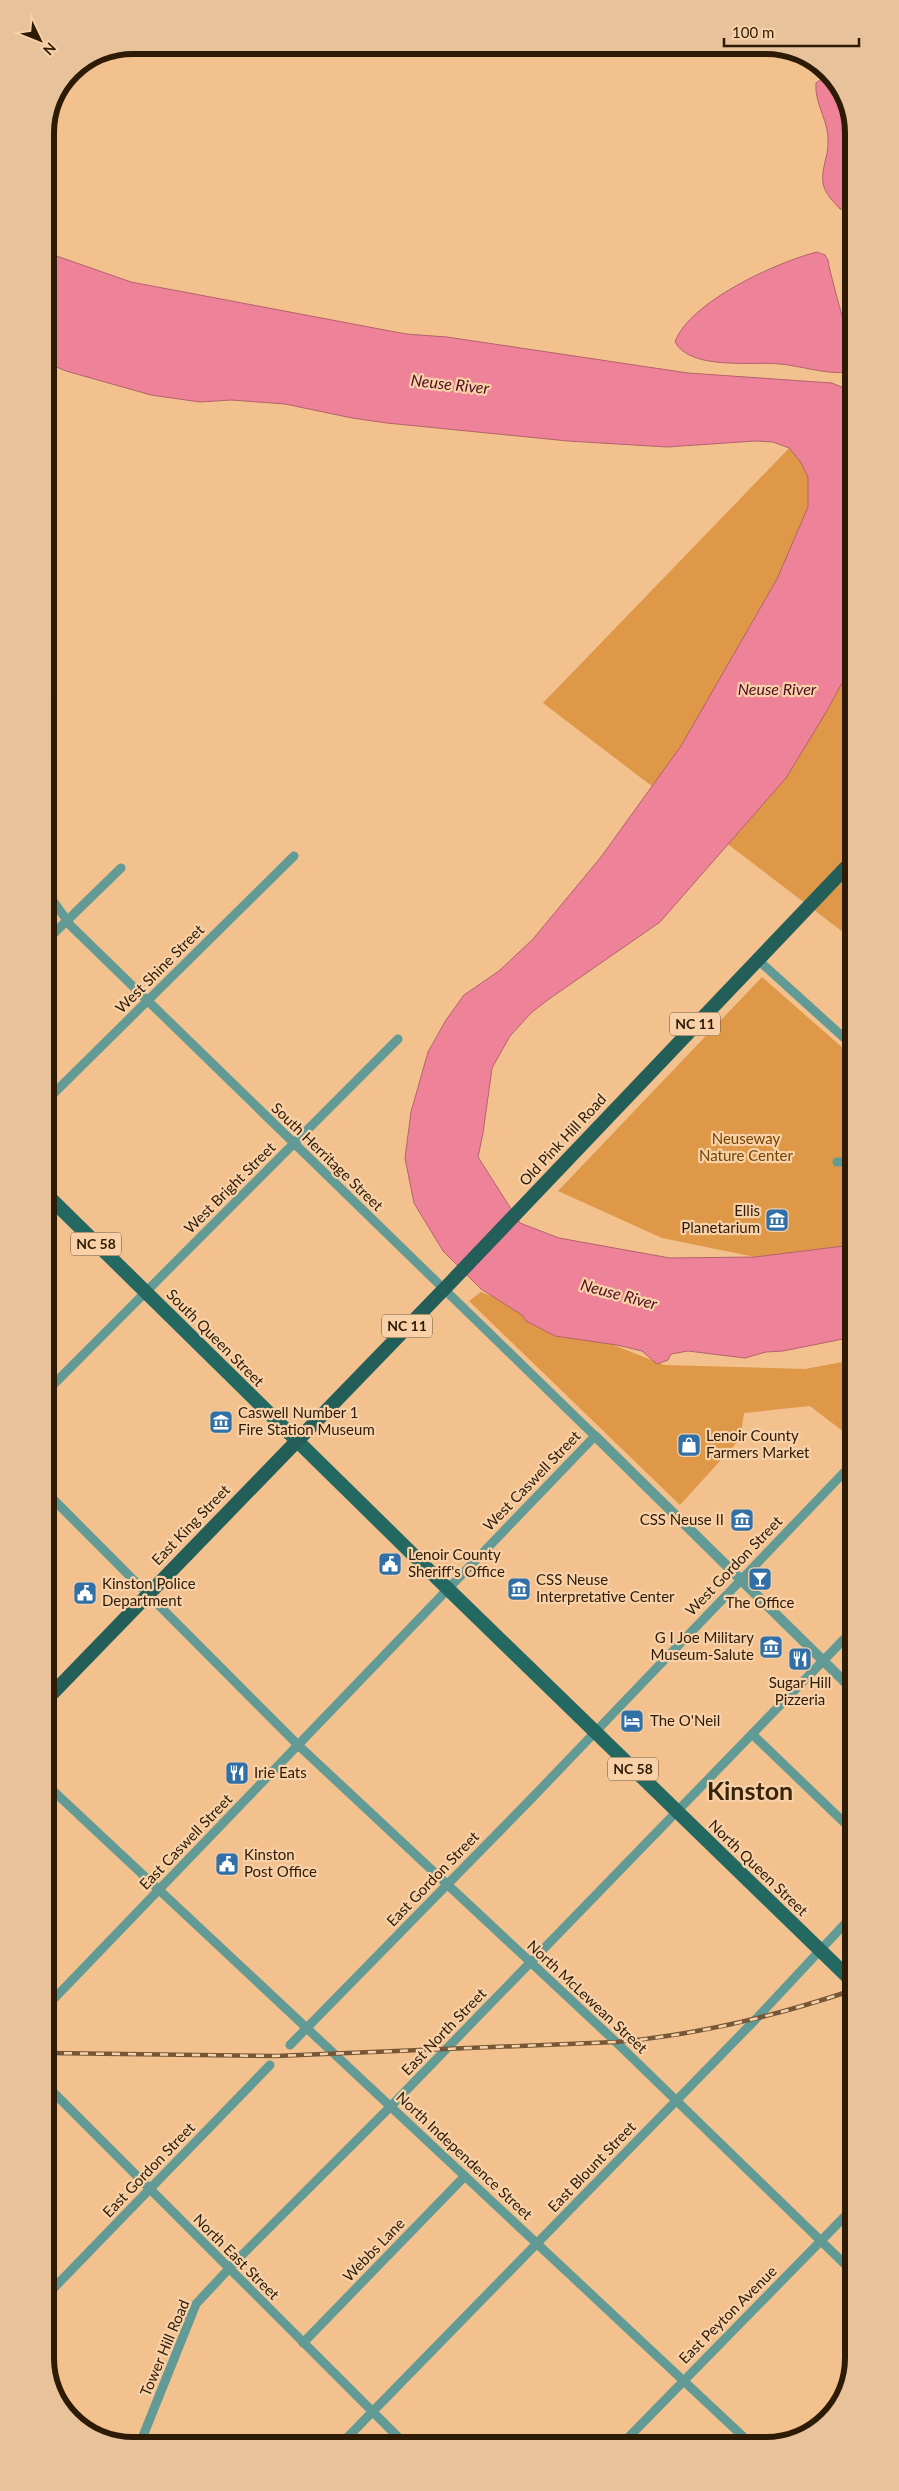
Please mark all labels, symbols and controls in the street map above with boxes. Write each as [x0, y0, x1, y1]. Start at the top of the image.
north arrow [15, 15, 65, 65]
scale bar [724, 15, 859, 47]
text: 100 m [732, 23, 774, 41]
text: N [40, 39, 60, 59]
water label: Neuse River [410, 370, 491, 397]
water label: Neuse River [738, 679, 817, 698]
street label: West Shine Street [111, 920, 208, 1016]
road number: NC 11 [670, 1012, 720, 1036]
street label: Old Pink Hill Road [515, 1090, 609, 1189]
street label: South Herritage Street [268, 1098, 388, 1215]
park label: Neuseway Nature Center [699, 1129, 794, 1164]
street label: West Bright Street [180, 1137, 279, 1237]
place label: Ellis Planetarium [681, 1201, 760, 1236]
museum icon: Ellis Planetarium [764, 1207, 790, 1233]
road number: NC 58 [71, 1232, 121, 1256]
water label: Neuse River [579, 1274, 660, 1313]
street label: South Queen Street [163, 1285, 269, 1390]
road number: NC 11 [382, 1314, 432, 1338]
place label: Caswell Number 1 Fire Station Museum [238, 1403, 375, 1438]
museum icon: Caswell Number 1 Fire Station Museum [208, 1409, 234, 1435]
street label: West Caswell Street [479, 1426, 584, 1534]
place label: Lenoir County Farmers Market [706, 1426, 810, 1461]
shop icon: Lenoir County Farmers Market [676, 1432, 702, 1458]
street label: East King Street [147, 1480, 234, 1568]
museum icon: CSS Neuse II [729, 1507, 755, 1533]
place label: CSS Neuse II [640, 1510, 724, 1528]
street label: West Gordon Street [681, 1511, 786, 1619]
place label: Lenoir County Sheriff's Office [408, 1545, 505, 1580]
public building icon: Lenoir County Sheriff's Office [377, 1551, 403, 1577]
bar icon: The Office [747, 1566, 773, 1592]
place label: CSS Neuse Interpretative Center [536, 1570, 675, 1605]
place label: Kinston Police Department [102, 1574, 196, 1609]
museum icon: CSS Neuse Interpretative Center [506, 1576, 532, 1602]
public building icon: Kinston Police Department [72, 1580, 98, 1606]
place label: The Office [725, 1593, 795, 1611]
place label: G I Joe Military Museum-Salute [651, 1628, 754, 1663]
museum icon: G I Joe Military Museum-Salute [758, 1634, 784, 1660]
restaurant icon: Sugar Hill Pizzeria [787, 1646, 813, 1672]
place label: Sugar Hill Pizzeria [769, 1673, 831, 1708]
hotel icon: The O'Neil [619, 1708, 645, 1734]
place label: The O'Neil [650, 1711, 720, 1729]
road number: NC 58 [608, 1758, 658, 1780]
restaurant icon: Irie Eats [224, 1760, 250, 1786]
place label: Irie Eats [254, 1763, 307, 1781]
district label: Kinston [707, 1775, 793, 1805]
street label: East Caswell Street [135, 1789, 236, 1893]
street label: North Queen Street [705, 1815, 812, 1920]
street label: East Gordon Street [382, 1827, 483, 1929]
place label: Kinston Post Office [244, 1845, 317, 1880]
public building icon: Kinston Post Office [214, 1851, 240, 1877]
street label: North McLewean Street [524, 1936, 652, 2057]
street label: East North Street [397, 1984, 490, 2079]
street label: North Independence Street [393, 2088, 537, 2223]
street label: East Blount Street [544, 2117, 639, 2215]
street label: East Gordon Street [98, 2118, 199, 2220]
street label: North East Street [190, 2210, 284, 2303]
street label: Webbs Lane [339, 2214, 408, 2285]
street label: East Peyton Avenue [675, 2262, 780, 2367]
street label: Tower Hill Road [136, 2297, 193, 2399]

